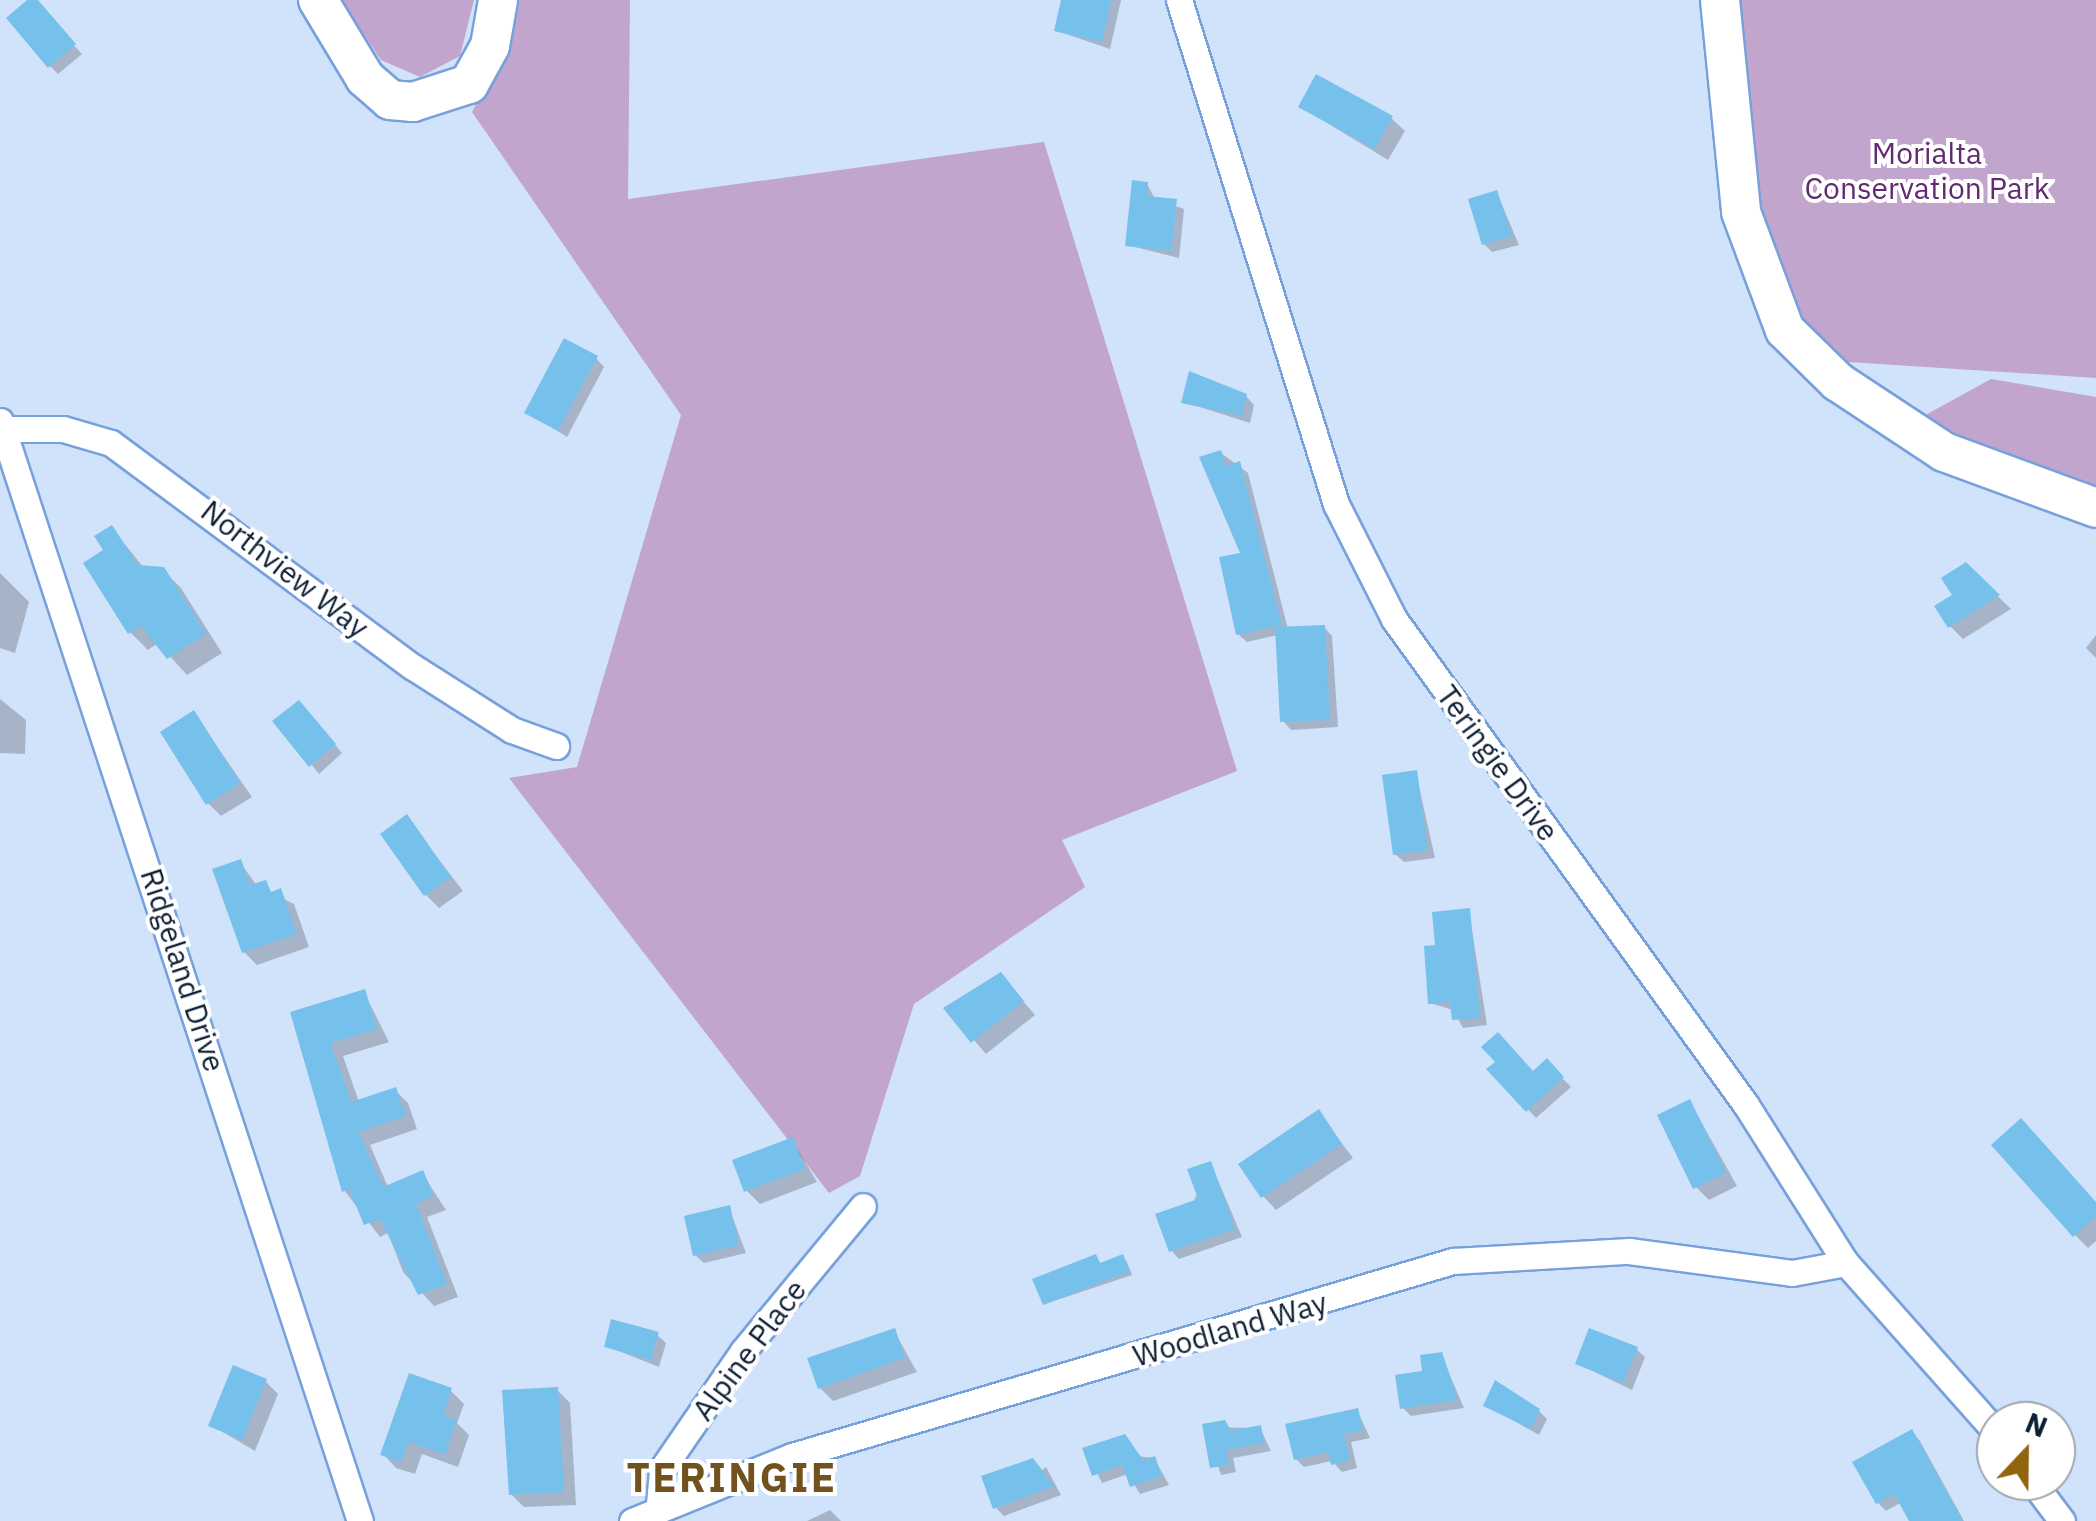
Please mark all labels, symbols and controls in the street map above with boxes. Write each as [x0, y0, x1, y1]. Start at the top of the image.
park label: Morialta Conservation Park [1804, 135, 2050, 206]
street label: Northview Way [194, 492, 376, 646]
street label: Teringie Drive [1429, 678, 1567, 848]
street label: Ridgeland Drive [133, 864, 233, 1076]
street label: Alpine Place [684, 1273, 814, 1427]
street label: Woodland Way [1129, 1284, 1331, 1374]
north arrow [1976, 1401, 2076, 1501]
text: N [2020, 1404, 2053, 1446]
district label: TERINGIE [626, 1453, 838, 1501]

